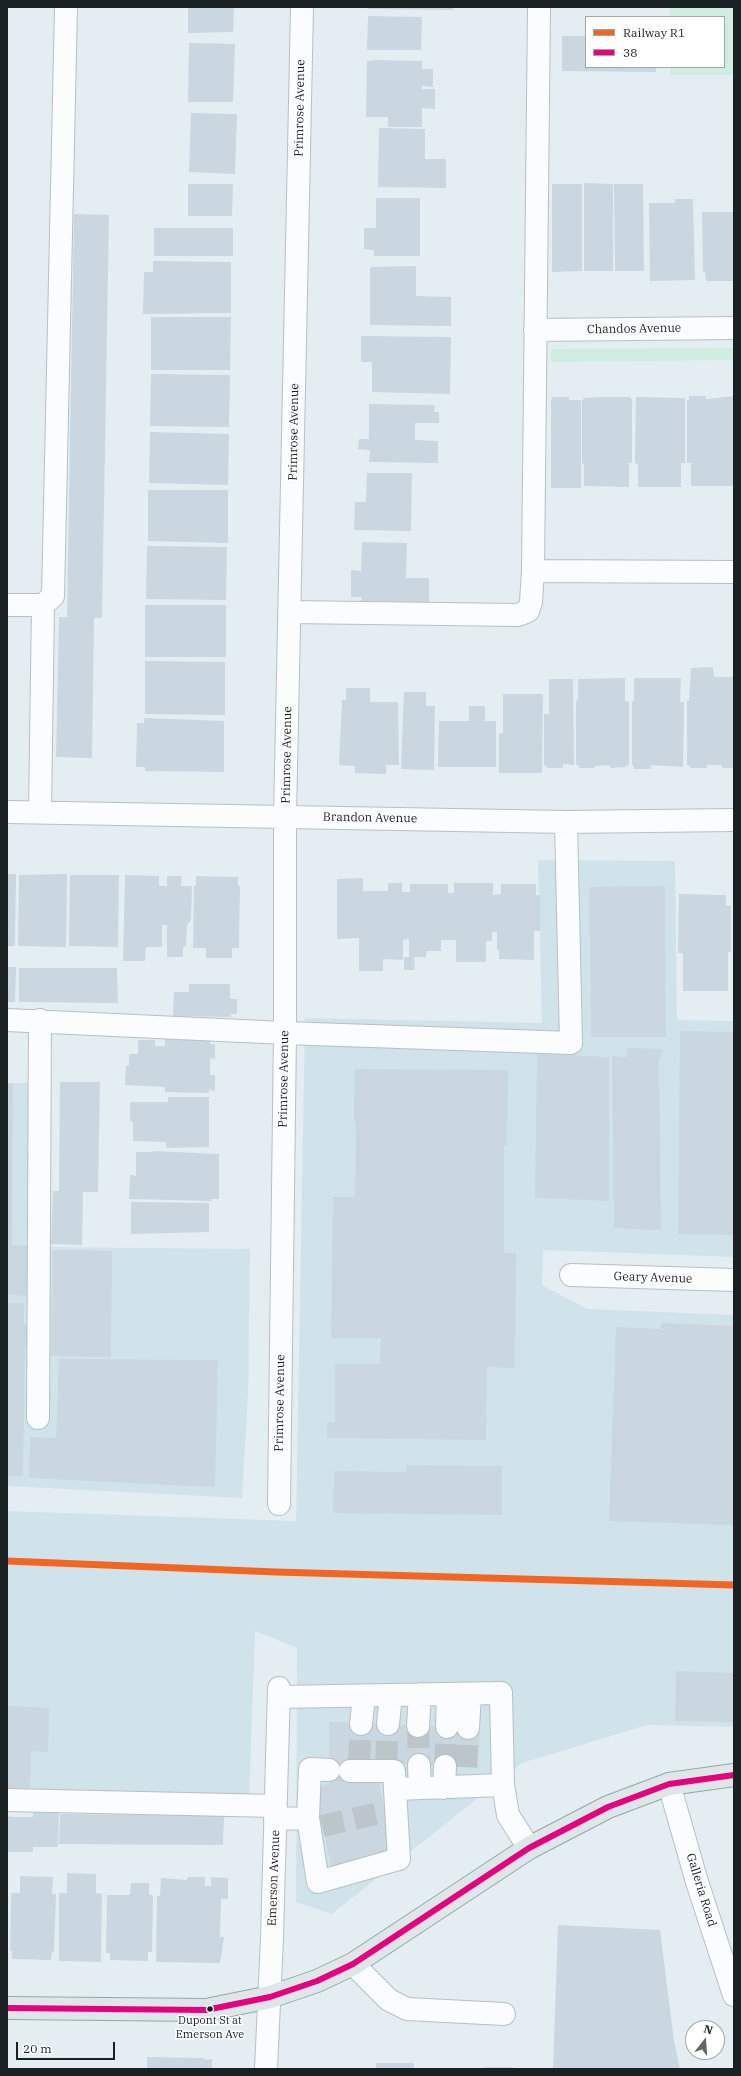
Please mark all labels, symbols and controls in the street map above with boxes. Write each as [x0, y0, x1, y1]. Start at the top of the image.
legend [585, 16, 725, 68]
text: Railway R1 [623, 25, 685, 40]
text: 38 [623, 45, 637, 60]
street label: Primrose Avenue [292, 59, 308, 157]
street label: Chandos Avenue [587, 321, 681, 337]
street label: Primrose Avenue [286, 383, 302, 481]
street label: Primrose Avenue [279, 706, 295, 804]
street label: Brandon Avenue [323, 810, 417, 826]
street label: Primrose Avenue [276, 1030, 292, 1128]
street label: Geary Avenue [613, 1269, 693, 1287]
street label: Primrose Avenue [272, 1354, 288, 1452]
street label: Emerson Avenue [265, 1830, 283, 1926]
street label: Galleria Road [683, 1852, 719, 1928]
marker: Dupont St at Emerson Ave [205, 2004, 215, 2014]
place label: Dupont St at Emerson Ave [176, 2014, 244, 2040]
north arrow [685, 2020, 725, 2060]
text: N [702, 2022, 714, 2037]
scale bar [18, 2034, 117, 2060]
text: 20 m [23, 2041, 52, 2056]

